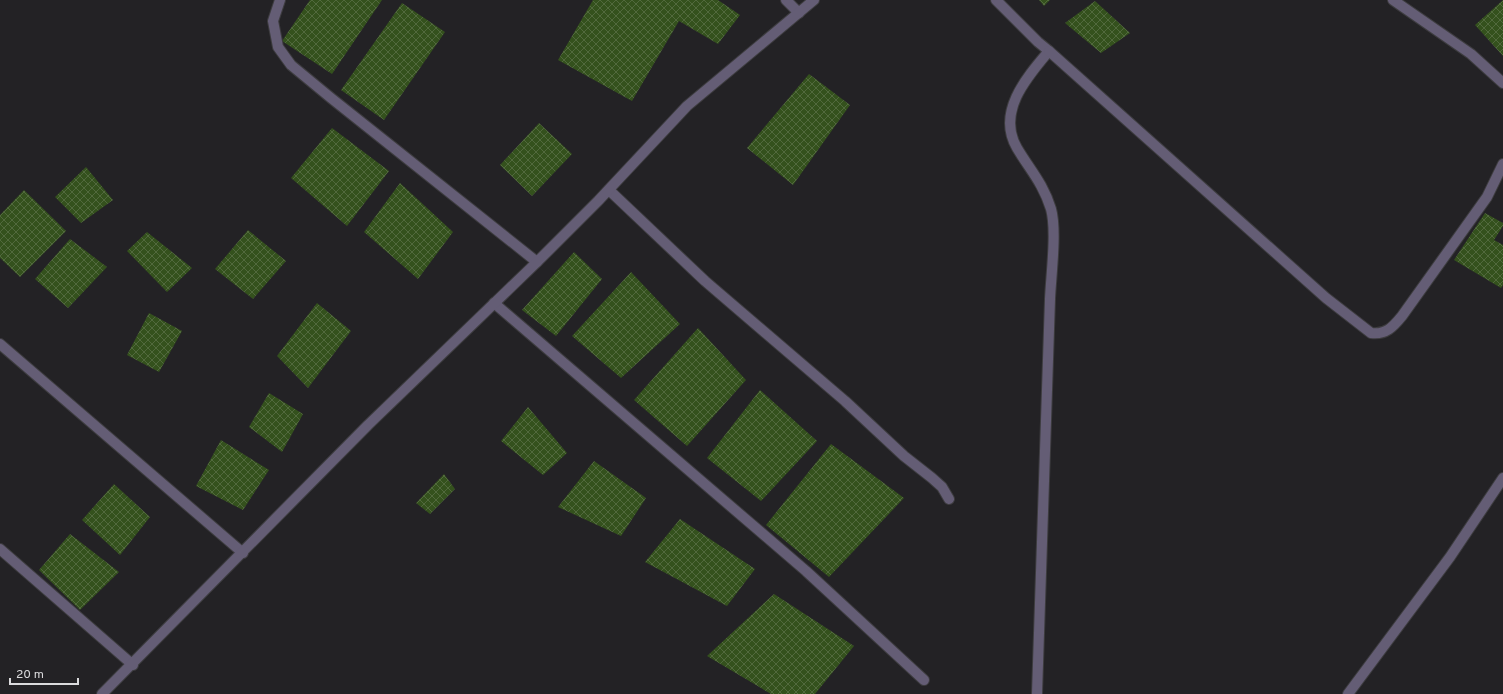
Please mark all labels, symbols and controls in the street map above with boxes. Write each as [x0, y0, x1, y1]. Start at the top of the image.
scale bar [10, 660, 78, 686]
text: 20 m [16, 667, 44, 683]

